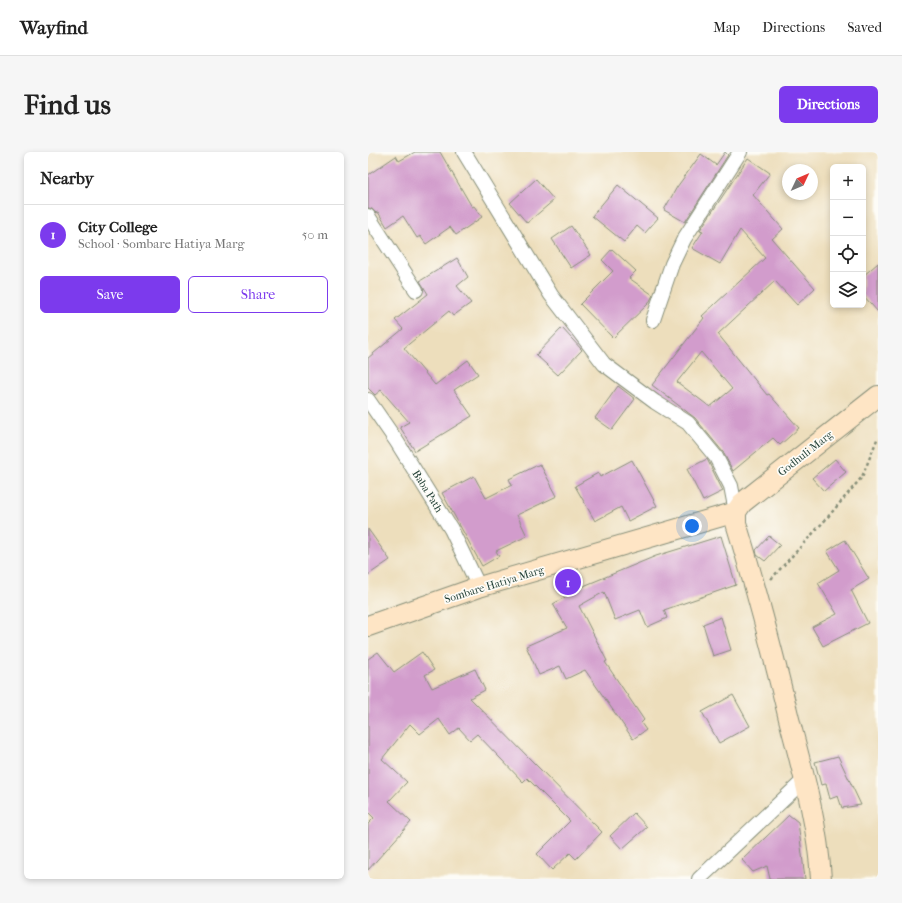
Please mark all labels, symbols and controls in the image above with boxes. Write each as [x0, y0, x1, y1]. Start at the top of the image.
text: Wayfind [20, 17, 88, 39]
text: Map [713, 19, 740, 36]
text: Directions [762, 19, 825, 36]
text: Saved [847, 19, 882, 36]
button: Directions [779, 86, 878, 123]
text: Find us [24, 88, 111, 121]
north arrow [782, 164, 818, 200]
map controls [830, 164, 866, 308]
button: + [830, 164, 866, 200]
text: Nearby [40, 168, 94, 188]
button: − [830, 200, 866, 236]
text: City College [78, 218, 158, 236]
text: 1 [51, 227, 55, 242]
text: 50 m [302, 227, 328, 242]
text: School · Sombare Hatiya Marg [78, 236, 244, 251]
button: locate [830, 236, 866, 272]
button: layers [830, 272, 866, 308]
button: Save [40, 276, 180, 313]
button: Share [188, 276, 328, 313]
street label: Godhuli Marg [775, 428, 835, 479]
street label: Baba Path [410, 468, 446, 515]
your location [682, 516, 702, 536]
street label: Sombare Hatiya Marg [443, 563, 546, 606]
pin: 1 [555, 567, 581, 597]

